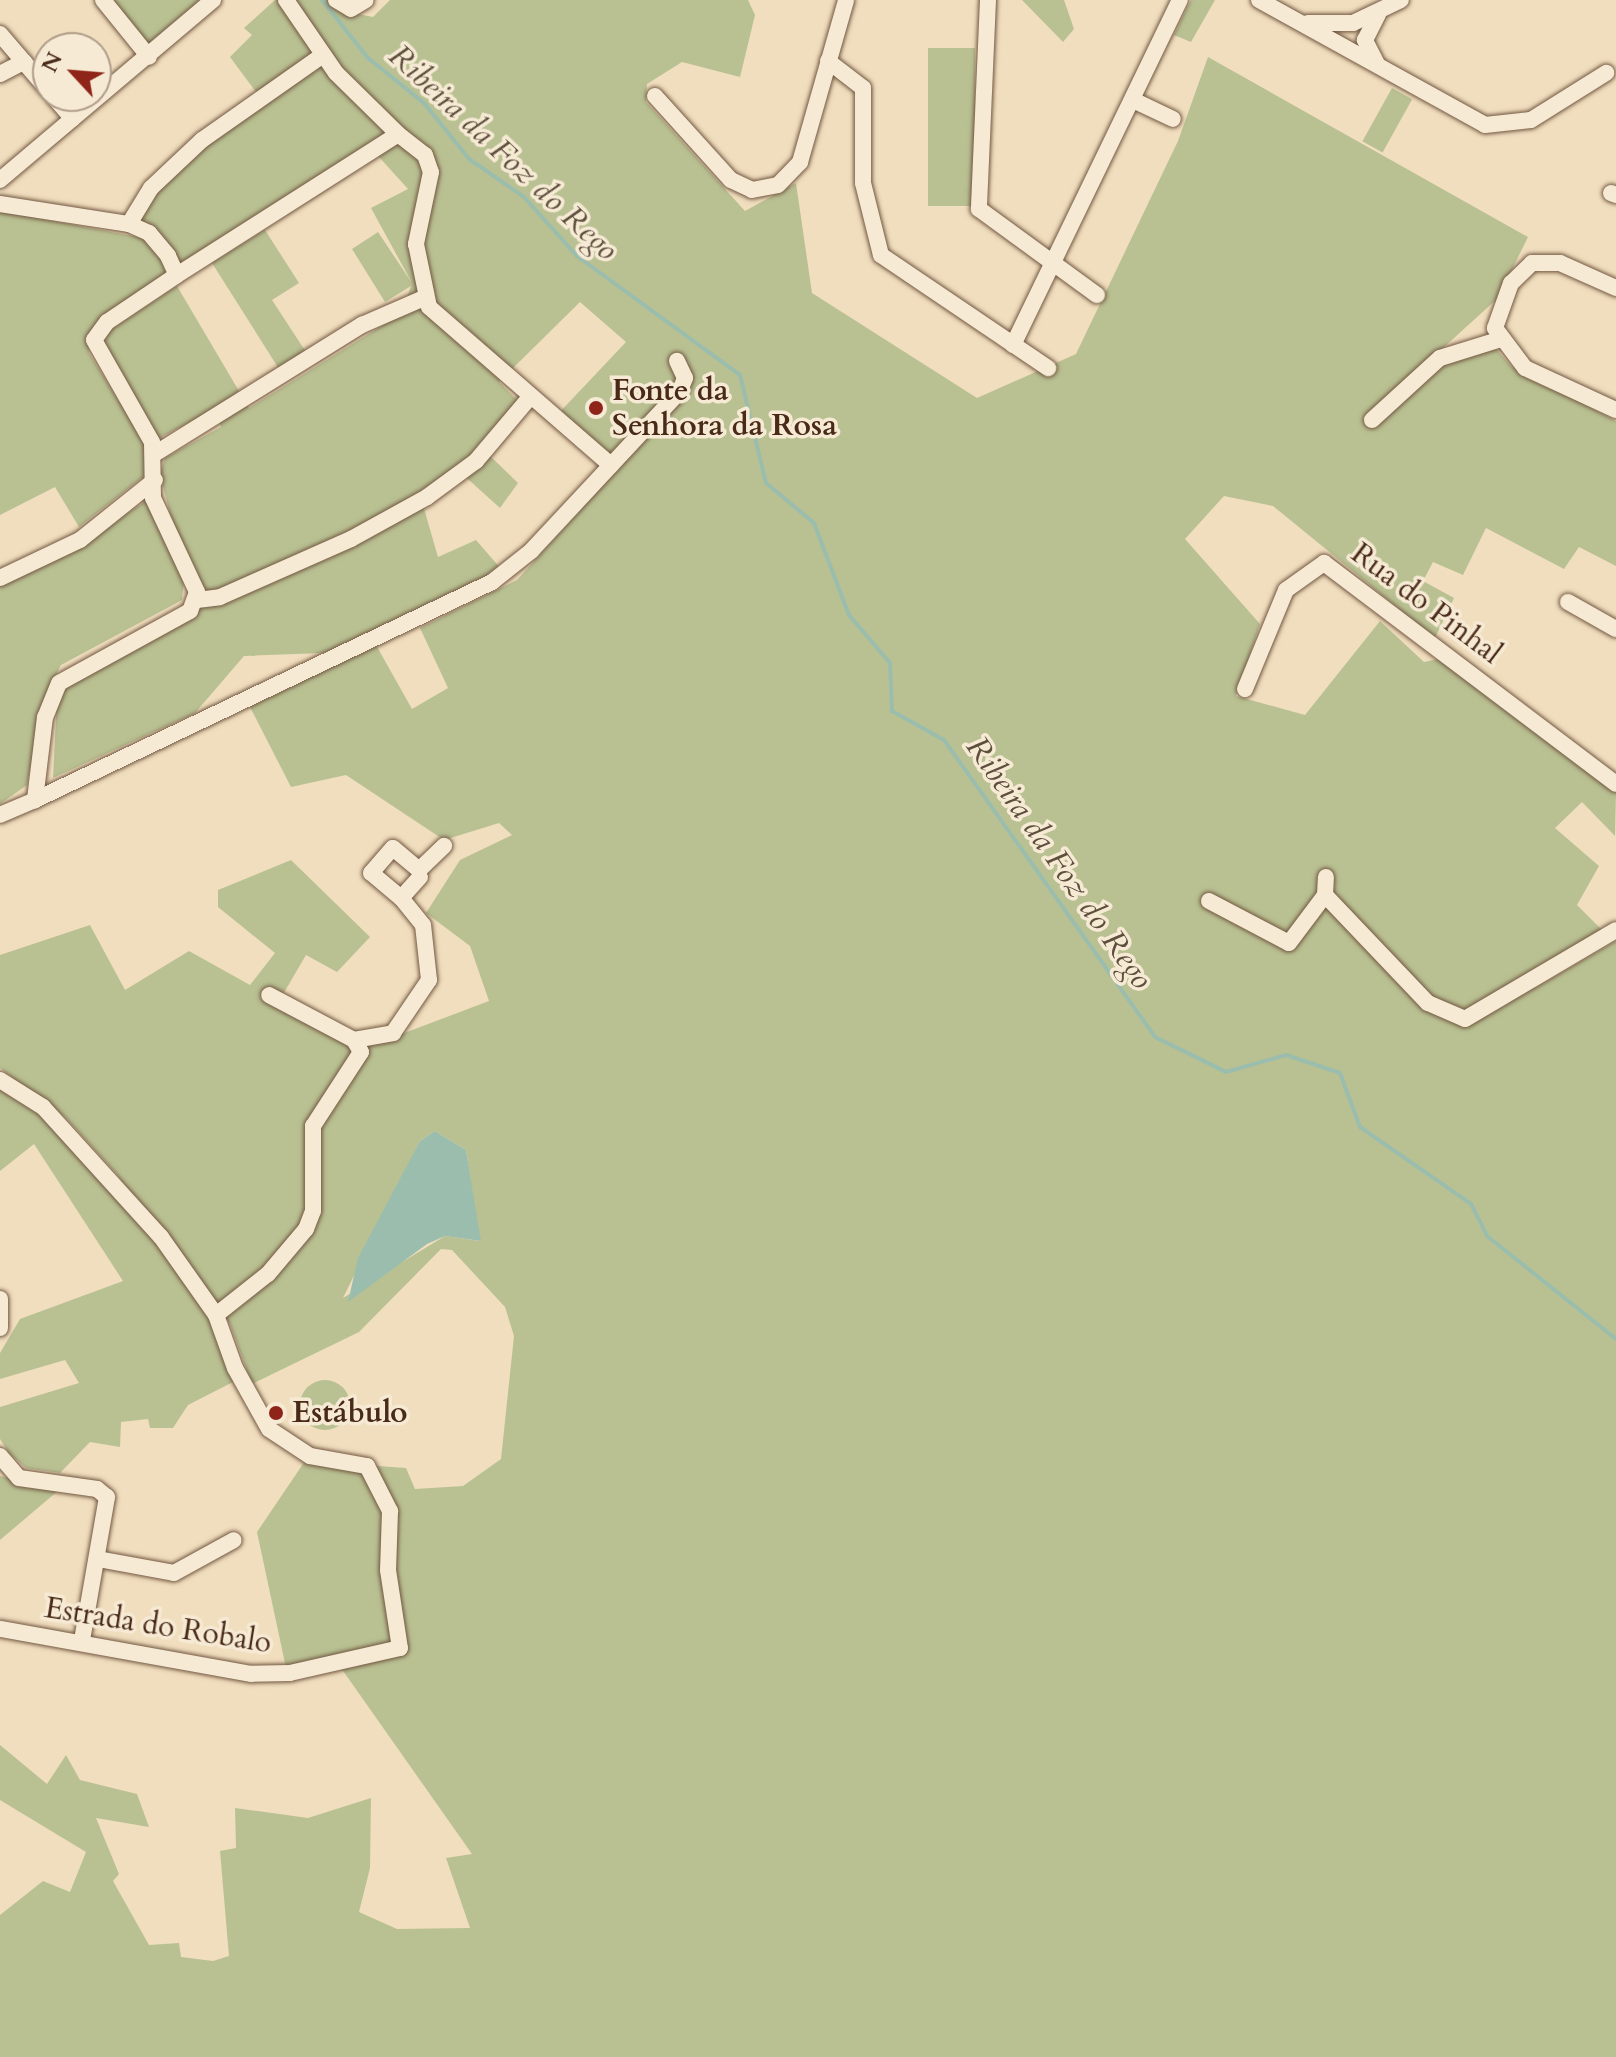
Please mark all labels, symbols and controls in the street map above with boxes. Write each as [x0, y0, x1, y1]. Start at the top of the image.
north arrow [32, 32, 112, 112]
water label: Ribeira da Foz do Rego [380, 37, 626, 269]
text: N [35, 47, 70, 78]
place label: Fonte da Senhora da Rosa [612, 373, 837, 444]
marker: Fonte da Senhora da Rosa [587, 399, 605, 417]
street label: Rua do Pinhal [1344, 536, 1508, 672]
water label: Ribeira da Foz do Rego [957, 729, 1161, 997]
place label: Estábulo [292, 1395, 407, 1431]
marker: Estábulo [267, 1404, 285, 1422]
street label: Estrada do Robalo [42, 1590, 274, 1662]

